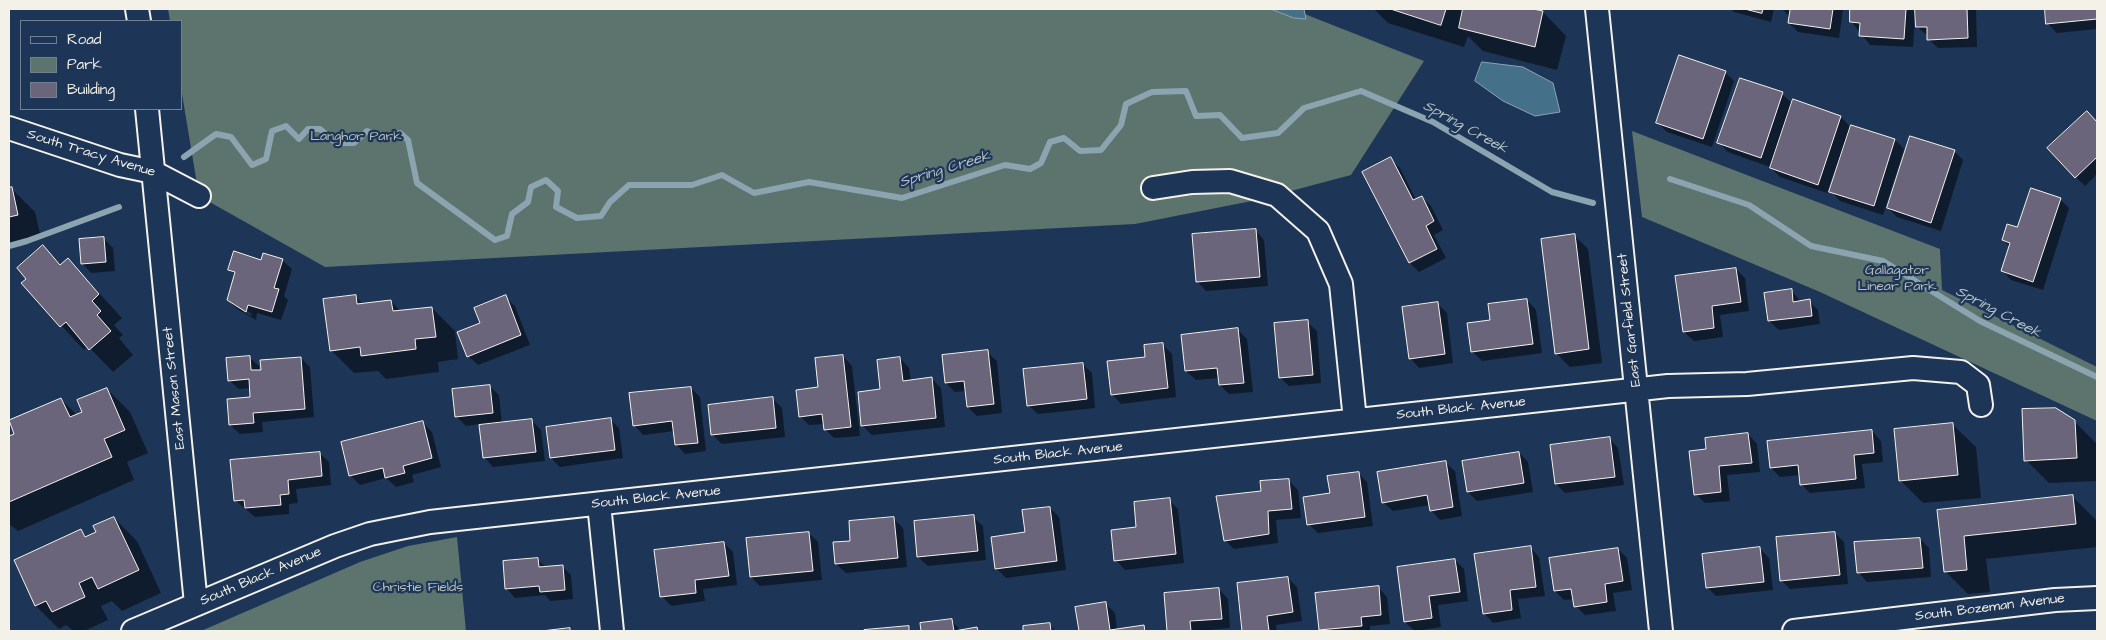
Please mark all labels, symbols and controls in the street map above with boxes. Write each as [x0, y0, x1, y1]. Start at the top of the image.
legend [20, 20, 182, 110]
text: Road [67, 29, 101, 50]
text: Park [67, 54, 102, 75]
text: Building [67, 79, 115, 100]
water label: Spring Creek [1419, 97, 1511, 159]
street label: South Tracy Avenue [25, 126, 157, 182]
park label: Langhor Park [310, 129, 402, 145]
water label: Spring Creek [897, 148, 993, 192]
street label: East Garfield Street [1615, 252, 1645, 388]
park label: Gallagator Linear Park [1857, 263, 1937, 296]
water label: Spring Creek [1952, 283, 2044, 343]
street label: East Mason Street [160, 326, 190, 450]
street label: South Black Avenue [1395, 394, 1527, 424]
street label: South Black Avenue [992, 439, 1124, 469]
street label: South Black Avenue [590, 483, 722, 513]
street label: South Black Avenue [198, 544, 324, 610]
park label: Christie Fields [373, 580, 463, 596]
street label: South Bozeman Avenue [1914, 590, 2066, 626]

